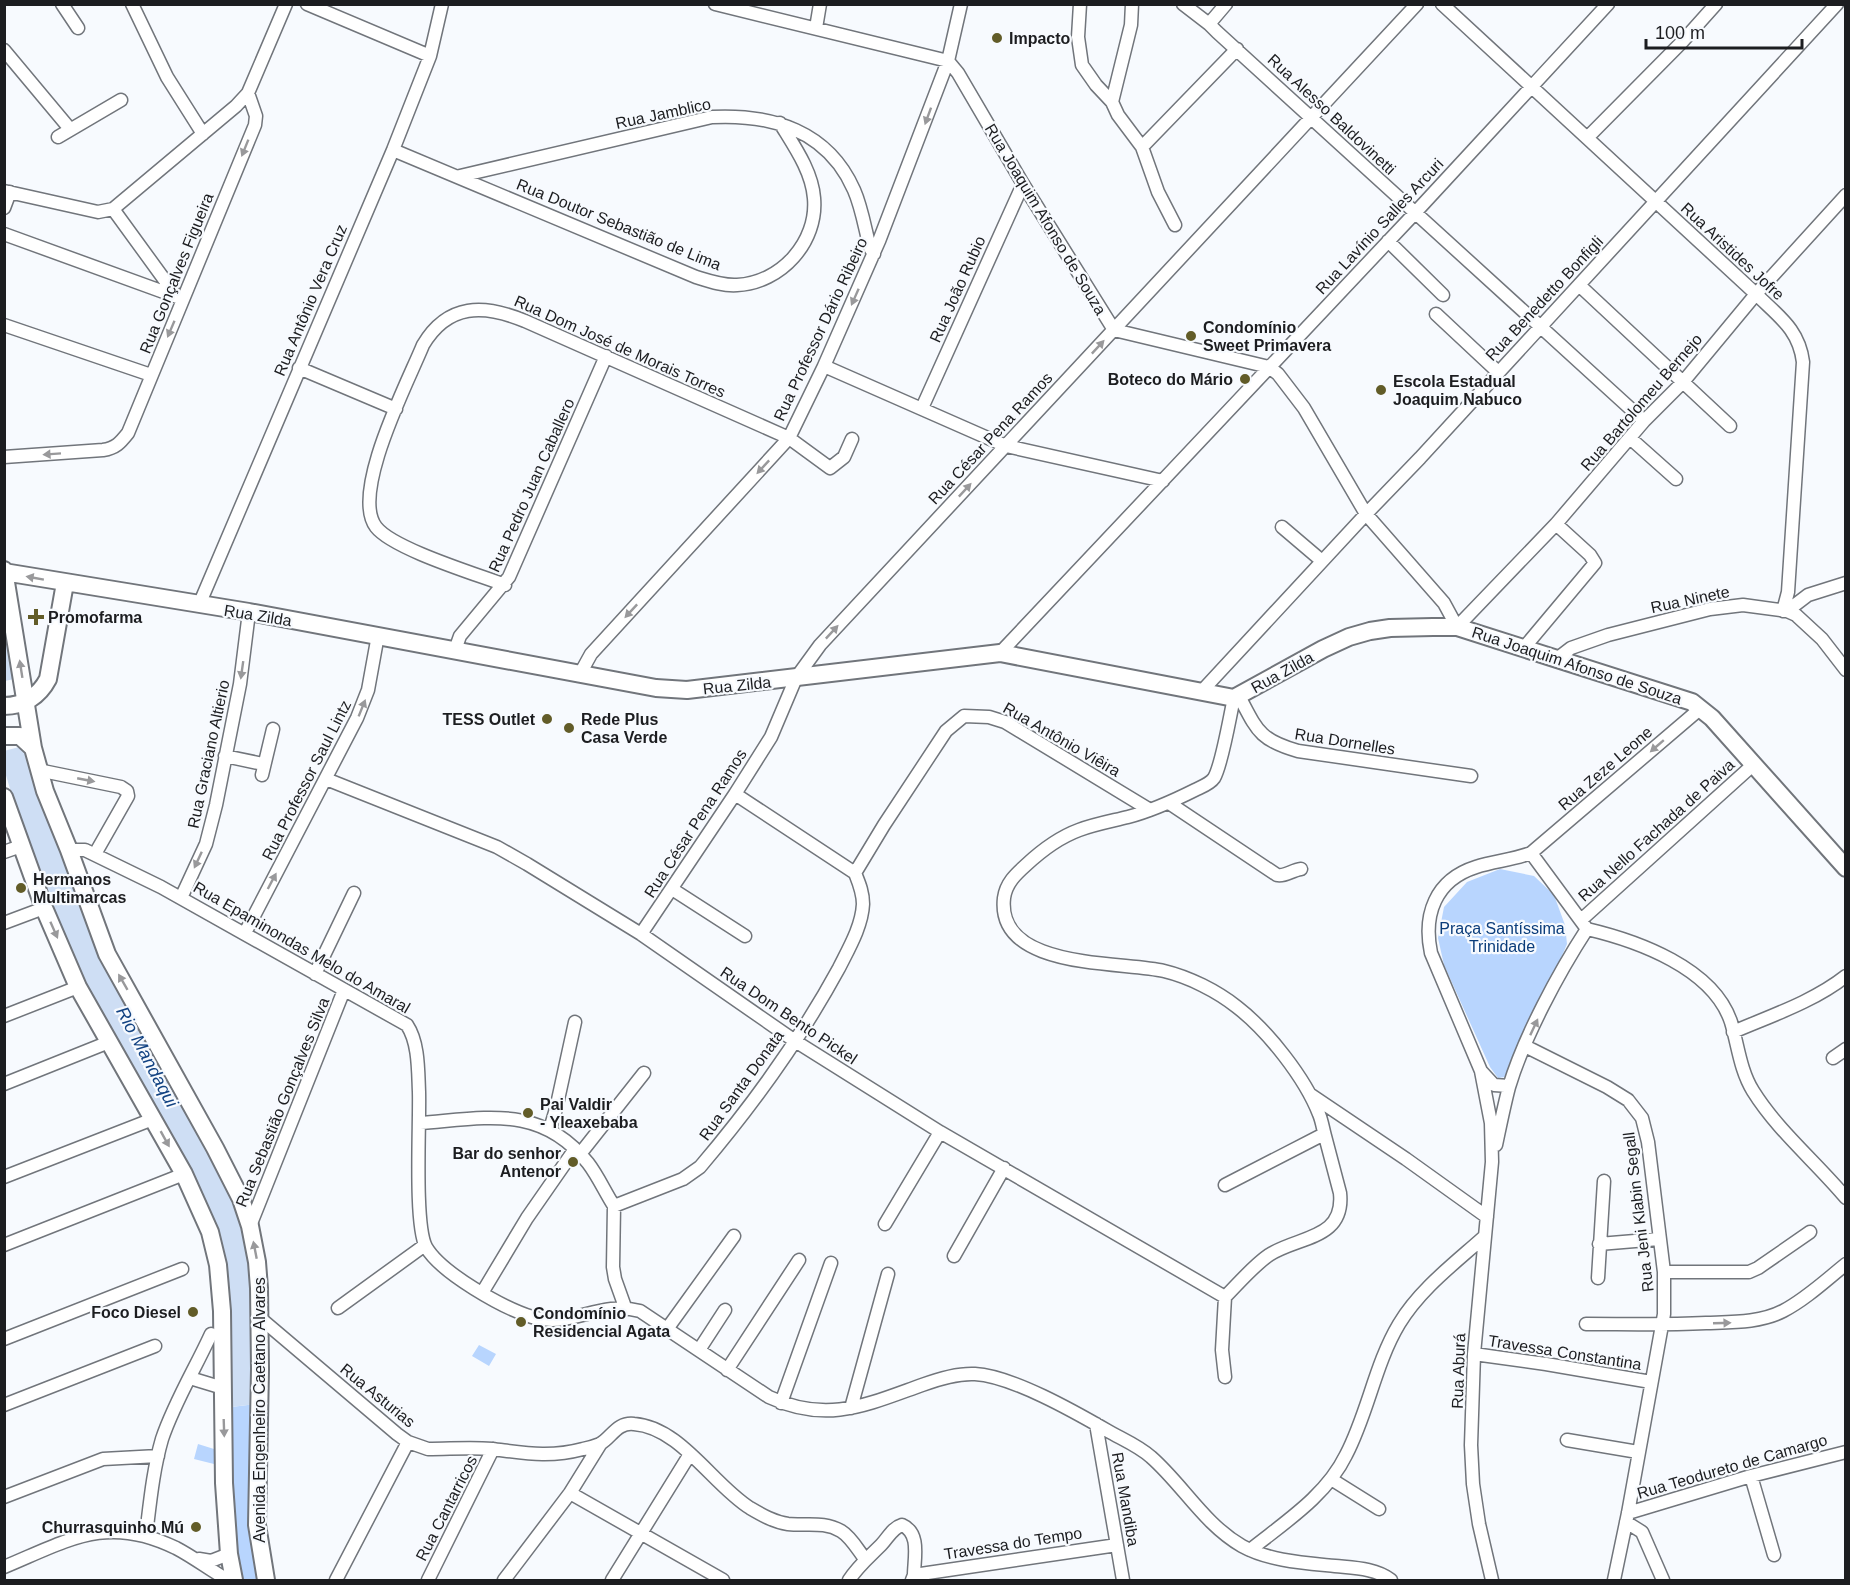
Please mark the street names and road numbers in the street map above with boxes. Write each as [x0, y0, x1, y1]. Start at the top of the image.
street label: Rua Alesso Baldovinetti [1264, 51, 1399, 178]
street label: Rua Jamblico [614, 95, 712, 132]
street label: Rua Joaquim Afonso de Souza [982, 121, 1109, 318]
street label: Rua Lavínio Salles Arcuri [1312, 155, 1447, 298]
street label: Rua Doutor Sebastião de Lima [514, 176, 724, 273]
street label: Rua Gonçalves Figueira [136, 190, 217, 356]
street label: Rua Aristides Jofre [1678, 199, 1788, 303]
street label: Rua Antônio Vera Cruz [271, 222, 350, 378]
street label: Rua João Rubio [926, 233, 989, 345]
street label: Rua Benedetto Bonfigli [1482, 233, 1606, 364]
street label: Rua Professor Dário Ribeiro [770, 235, 870, 423]
street label: Rua Dom José de Morais Torres [512, 292, 728, 401]
street label: Rua Bartolomeu Bernejo [1577, 331, 1705, 474]
street label: Rua César Pena Ramos [925, 369, 1056, 508]
street label: Rua Pedro Juan Caballero [485, 396, 578, 575]
street label: Rua Ninete [1649, 583, 1731, 616]
street label: Rua Zilda [223, 602, 293, 629]
street label: Rua Joaquim Afonso de Souza [1470, 623, 1684, 708]
street label: Rua Zilda [1248, 648, 1316, 696]
street label: Rua Zilda [702, 673, 772, 698]
street label: Rua Graciano Altierio [184, 678, 233, 830]
street label: Rua Professor Saul Lintz [259, 698, 354, 863]
street label: Rua Antônio Viêira [1000, 699, 1123, 780]
street label: Rua Zeze Leone [1555, 723, 1656, 814]
street label: Rua Dornelles [1294, 725, 1396, 758]
street label: Rua César Pena Ramos [641, 746, 750, 901]
street label: Rua Nello Fachada de Paiva [1575, 756, 1738, 905]
street label: Rua Epaminondas Melo do Amaral [190, 878, 413, 1017]
street label: Rua Dom Bento Pickel [717, 963, 860, 1067]
street label: Rua Sebastião Gonçalves Silva [233, 995, 332, 1209]
street label: Rua Santa Donata [696, 1027, 787, 1144]
street label: Rua Jeni Klabin Segall [1620, 1131, 1657, 1293]
street label: Avenida Engenheiro Caetano Alvares [251, 1277, 268, 1543]
street label: Travessa Constantina [1487, 1332, 1643, 1373]
street label: Rua Aburá [1449, 1333, 1468, 1409]
street label: Rua Asturias [337, 1360, 418, 1431]
street label: Rua Teodureto de Camargo [1635, 1431, 1829, 1502]
street label: Rua Mandiba [1109, 1451, 1142, 1548]
street label: Rua Cantarricos [413, 1453, 480, 1564]
street label: Travessa do Tempo [943, 1524, 1083, 1563]

